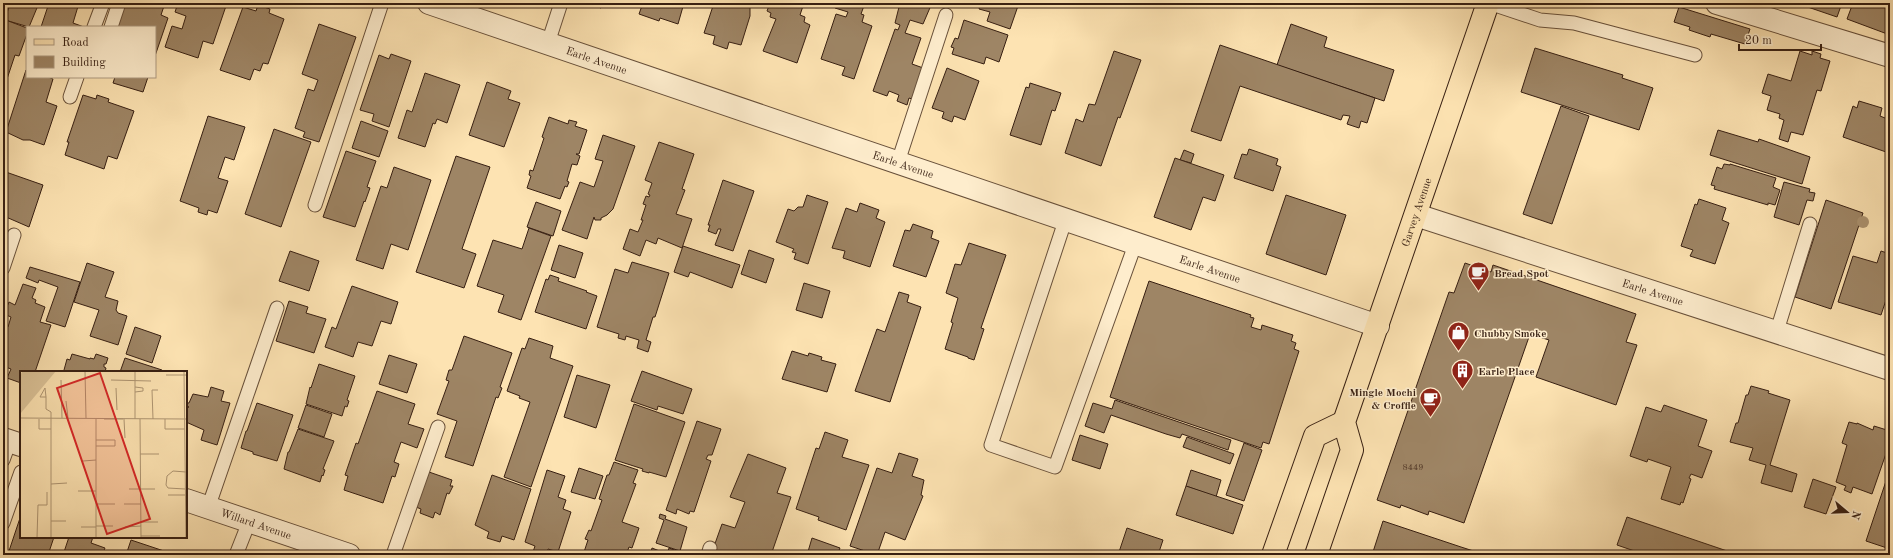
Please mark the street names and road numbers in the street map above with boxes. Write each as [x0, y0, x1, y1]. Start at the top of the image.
street label: Earle Avenue [564, 46, 628, 77]
street label: Earle Avenue [871, 150, 935, 181]
street label: Garvey Avenue [1401, 177, 1434, 249]
street label: Earle Avenue [1178, 255, 1241, 286]
street label: Earle Avenue [1620, 278, 1684, 308]
street label: Willard Avenue [219, 508, 292, 542]

